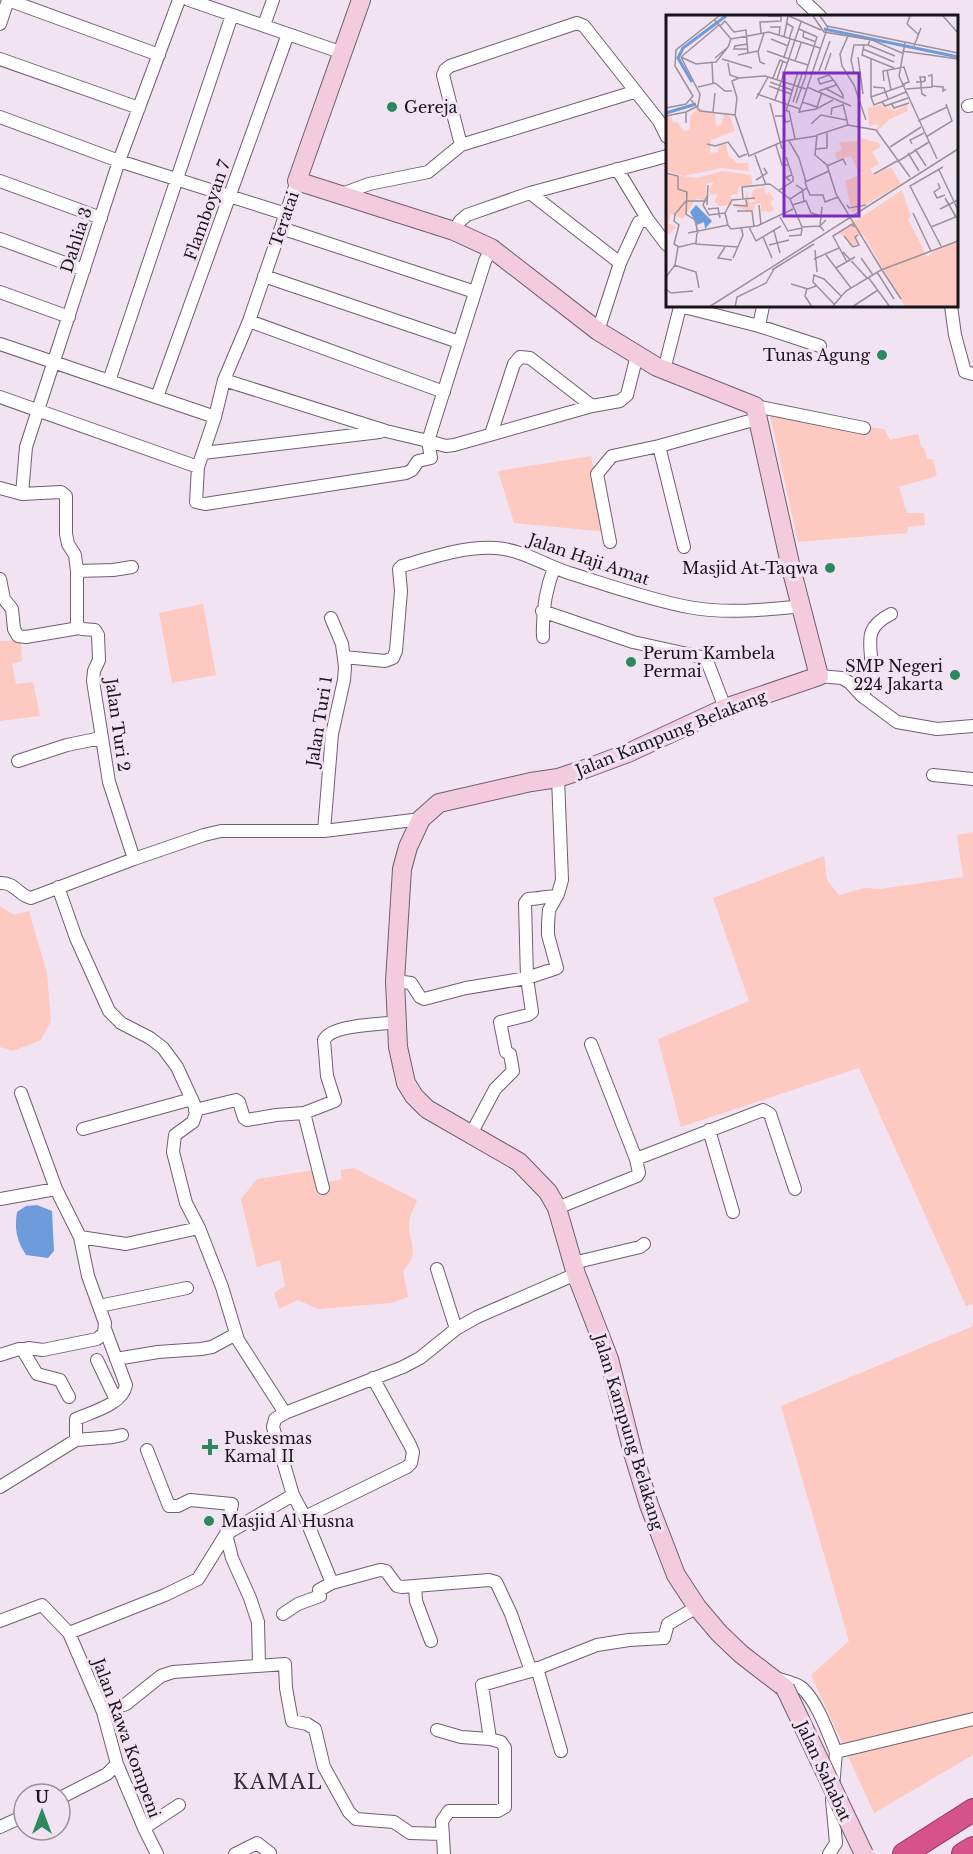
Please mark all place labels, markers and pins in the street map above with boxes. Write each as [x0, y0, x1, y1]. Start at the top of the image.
place label: Gereja [404, 97, 458, 117]
marker: Gereja [385, 100, 399, 114]
place label: Tunas Agung [763, 345, 870, 365]
marker: Tunas Agung [875, 348, 889, 362]
place label: Masjid At-Taqwa [682, 558, 818, 578]
marker: Masjid At-Taqwa [823, 561, 837, 575]
place label: Perum Kambela Permai [643, 643, 775, 681]
marker: Perum Kambela Permai [624, 655, 638, 669]
place label: SMP Negeri 224 Jakarta [845, 656, 944, 694]
marker: SMP Negeri 224 Jakarta [948, 668, 962, 682]
place label: Puskesmas Kamal II [224, 1428, 312, 1466]
marker: Puskesmas Kamal II [201, 1438, 219, 1456]
place label: Masjid Al Husna [221, 1511, 354, 1531]
marker: Masjid Al Husna [202, 1514, 216, 1528]

